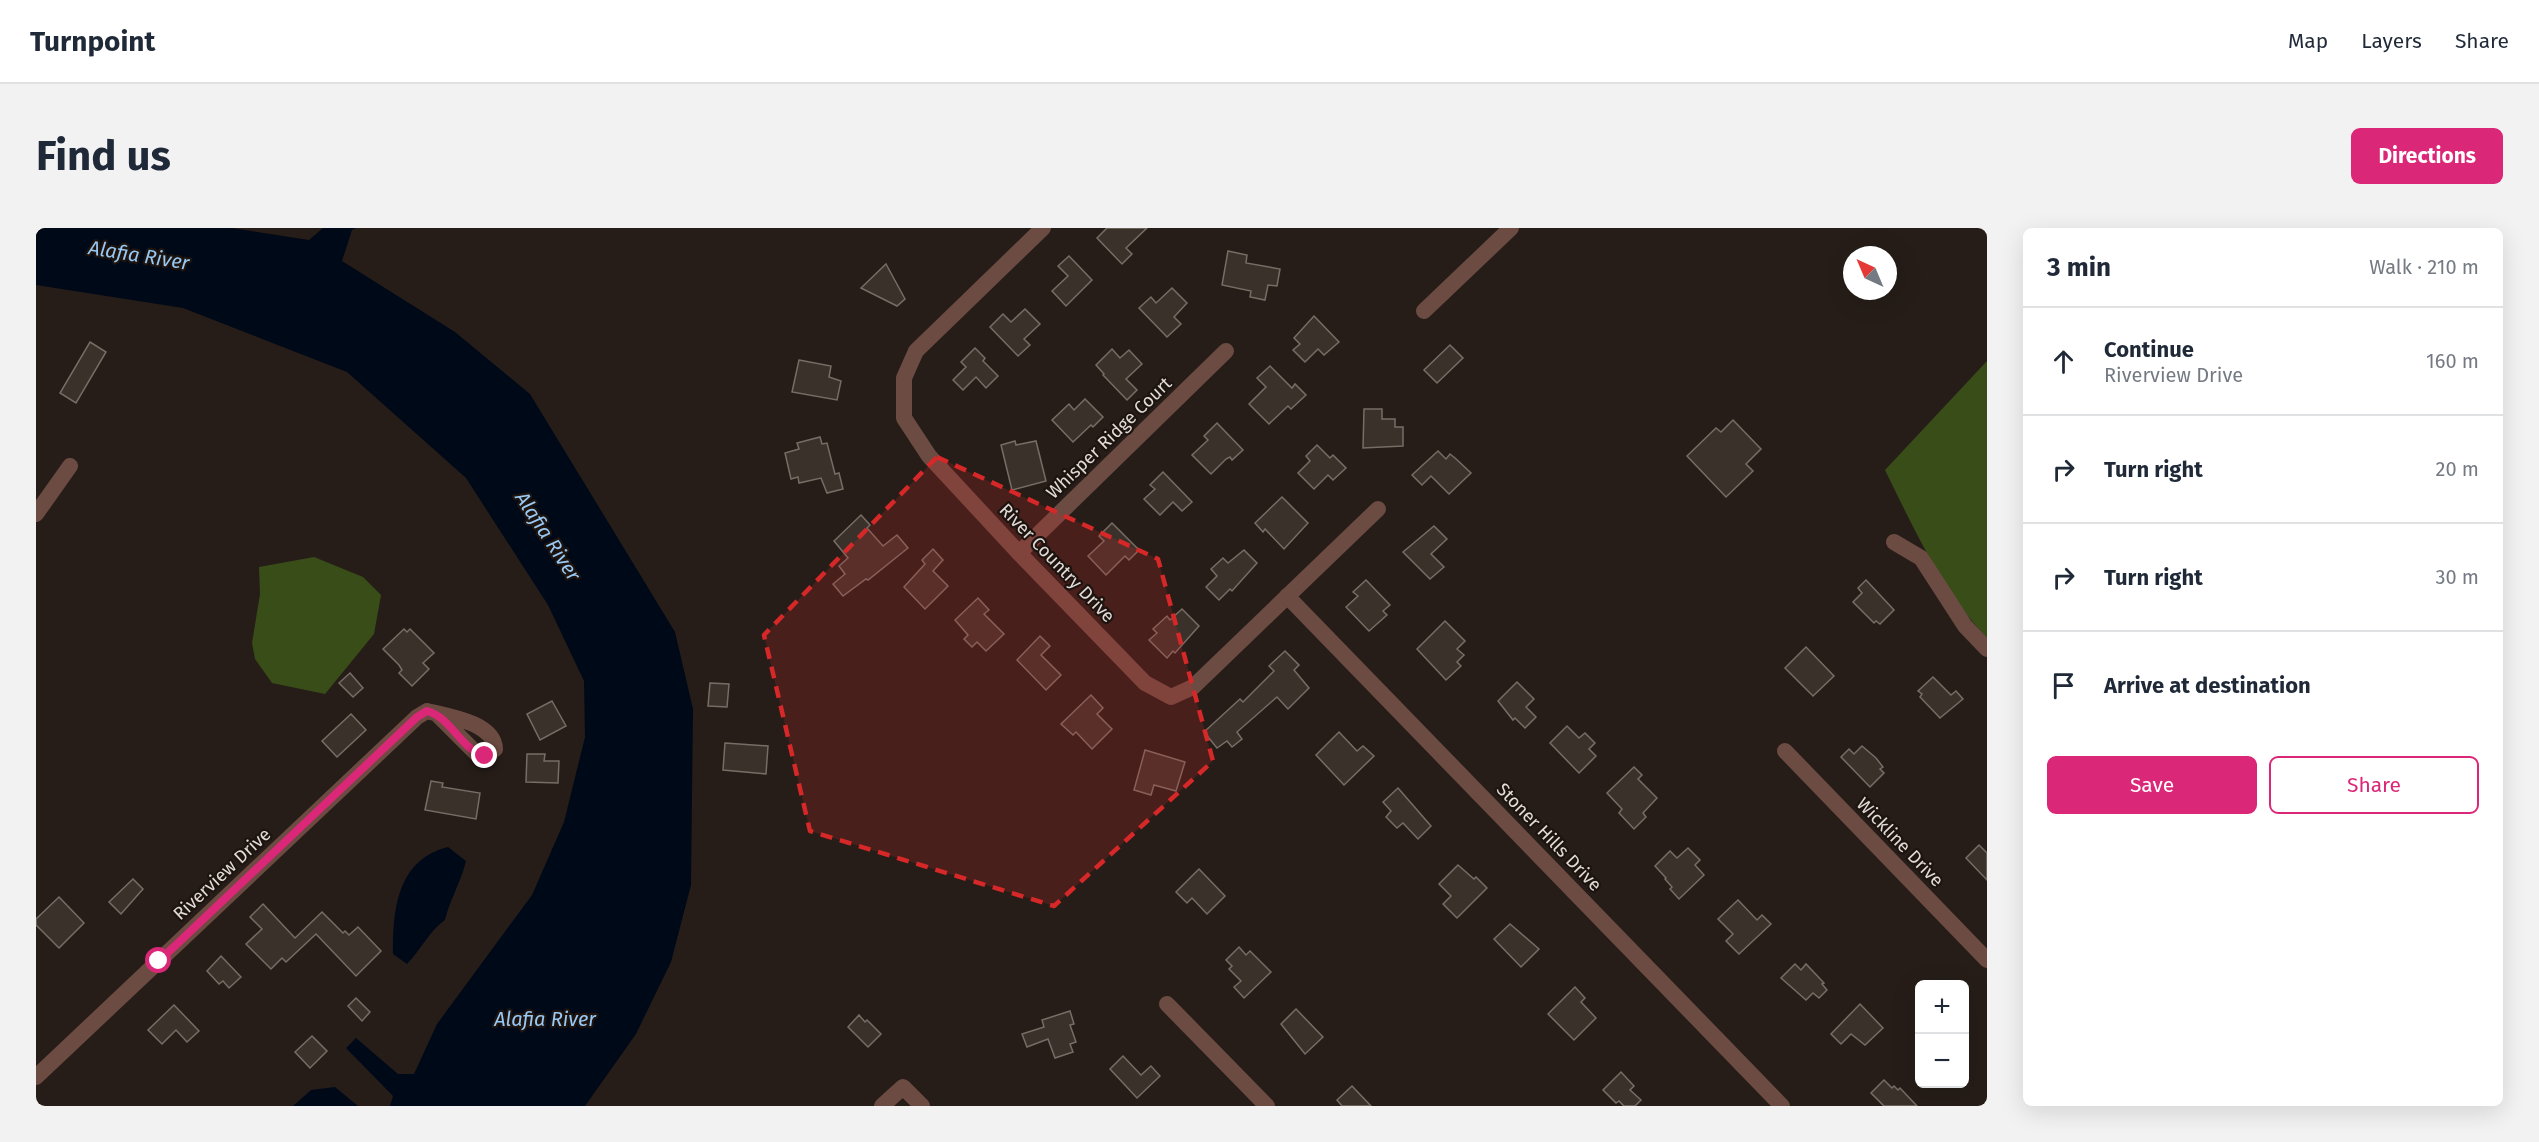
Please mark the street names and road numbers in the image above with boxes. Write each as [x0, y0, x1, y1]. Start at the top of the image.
street label: Whisper Ridge Court [1042, 372, 1177, 503]
street label: River Country Drive [995, 499, 1119, 627]
street label: Stoner Hills Drive [1492, 778, 1606, 896]
street label: Wickline Drive [1852, 793, 1948, 891]
street label: Riverview Drive [169, 823, 275, 925]

